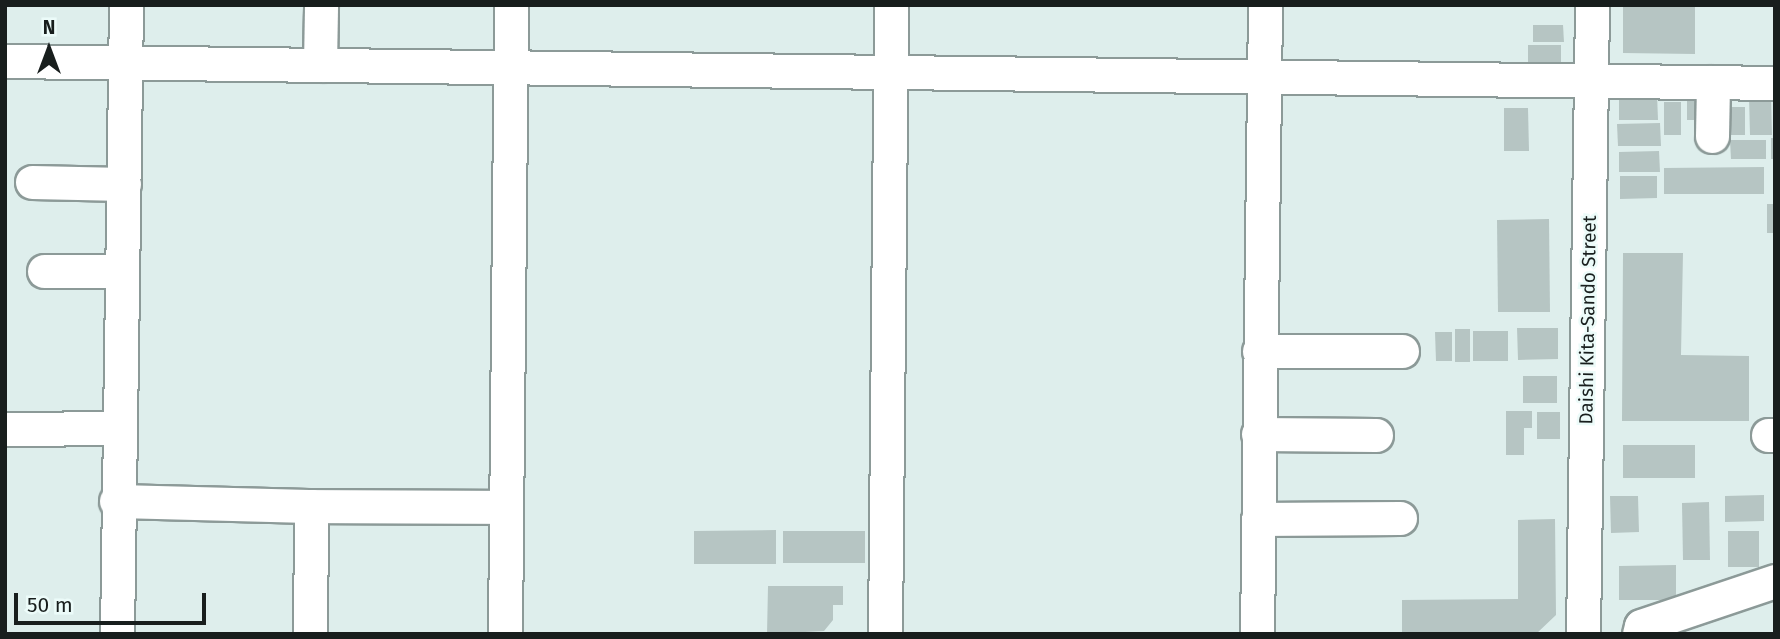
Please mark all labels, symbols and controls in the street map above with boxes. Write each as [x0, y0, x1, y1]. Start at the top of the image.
north arrow [14, 14, 84, 84]
text: N [43, 16, 55, 39]
street label: Daishi Kita-Sando Street [1575, 215, 1601, 425]
scale bar [18, 580, 210, 624]
text: 50 m [27, 592, 73, 618]

